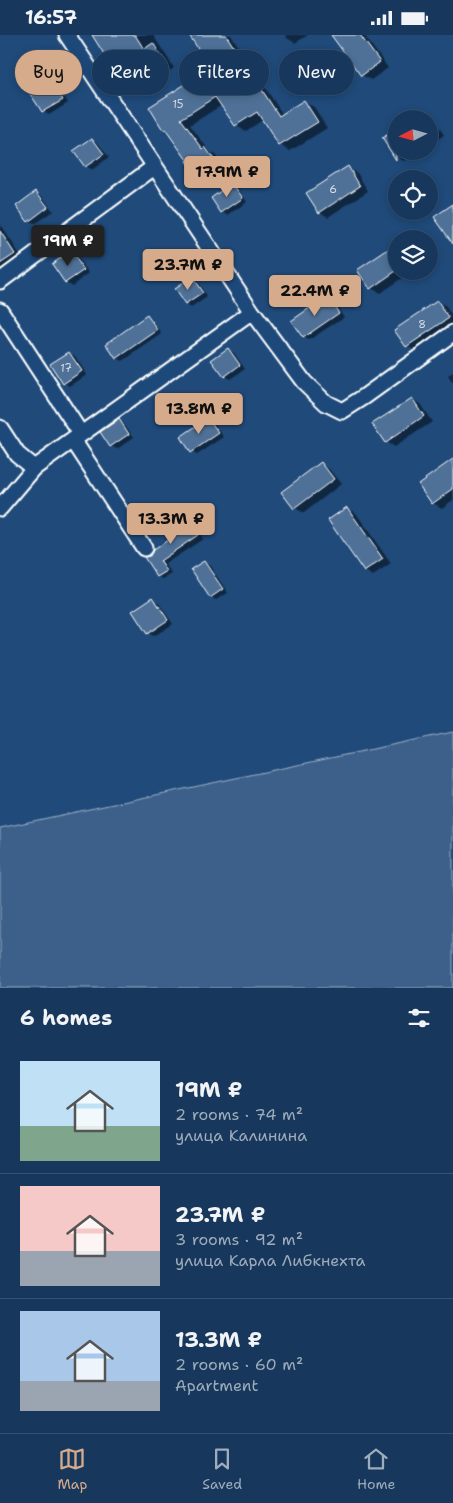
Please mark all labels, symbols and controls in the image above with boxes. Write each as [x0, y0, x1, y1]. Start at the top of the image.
text: 16:57 [25, 5, 77, 30]
chip: Buy [15, 50, 82, 95]
chip: Rent [92, 50, 169, 95]
chip: Filters [179, 50, 269, 95]
chip: New [279, 50, 354, 95]
house number: 15 [172, 97, 184, 112]
north arrow [388, 110, 438, 160]
map controls [388, 110, 438, 280]
pin: 17.9M ₽ [181, 155, 273, 198]
text: 17.9M ₽ [195, 161, 259, 182]
button: locate [388, 170, 438, 220]
house number: 6 [329, 182, 337, 197]
pin: 19M ₽ [33, 225, 103, 267]
text: 19M ₽ [42, 230, 94, 251]
button: layers [388, 230, 438, 280]
pin: 23.7M ₽ [142, 249, 234, 291]
text: 23.7M ₽ [154, 254, 222, 275]
pin: 22.4M ₽ [269, 275, 361, 317]
text: 22.4M ₽ [280, 280, 350, 301]
house number: 8 [418, 317, 426, 332]
house number: 17 [60, 361, 72, 376]
pin: 13.8M ₽ [153, 393, 245, 435]
text: 13.8M ₽ [166, 398, 232, 419]
pin: 13.3M ₽ [125, 503, 217, 545]
text: 13.3M ₽ [138, 508, 204, 529]
text: 6 homes [20, 1004, 112, 1032]
icon: filters [405, 1004, 433, 1032]
text: 19M ₽ [175, 1076, 242, 1104]
icon: home [60, 1081, 120, 1141]
text: 2 rooms · 74 m² [175, 1104, 303, 1125]
text: улица Калинина [175, 1125, 307, 1146]
text: 23.7M ₽ [175, 1201, 265, 1229]
icon: home [60, 1206, 120, 1266]
text: 3 rooms · 92 m² [175, 1229, 303, 1250]
text: улица Карла Либкнехта [175, 1250, 365, 1271]
text: 13.3M ₽ [175, 1326, 262, 1354]
icon: home [60, 1331, 120, 1391]
text: 2 rooms · 60 m² [175, 1354, 303, 1375]
text: Apartment [175, 1375, 258, 1396]
tab: Map [57, 1445, 87, 1493]
tab: Saved [202, 1445, 242, 1493]
tab: Home [357, 1445, 396, 1493]

